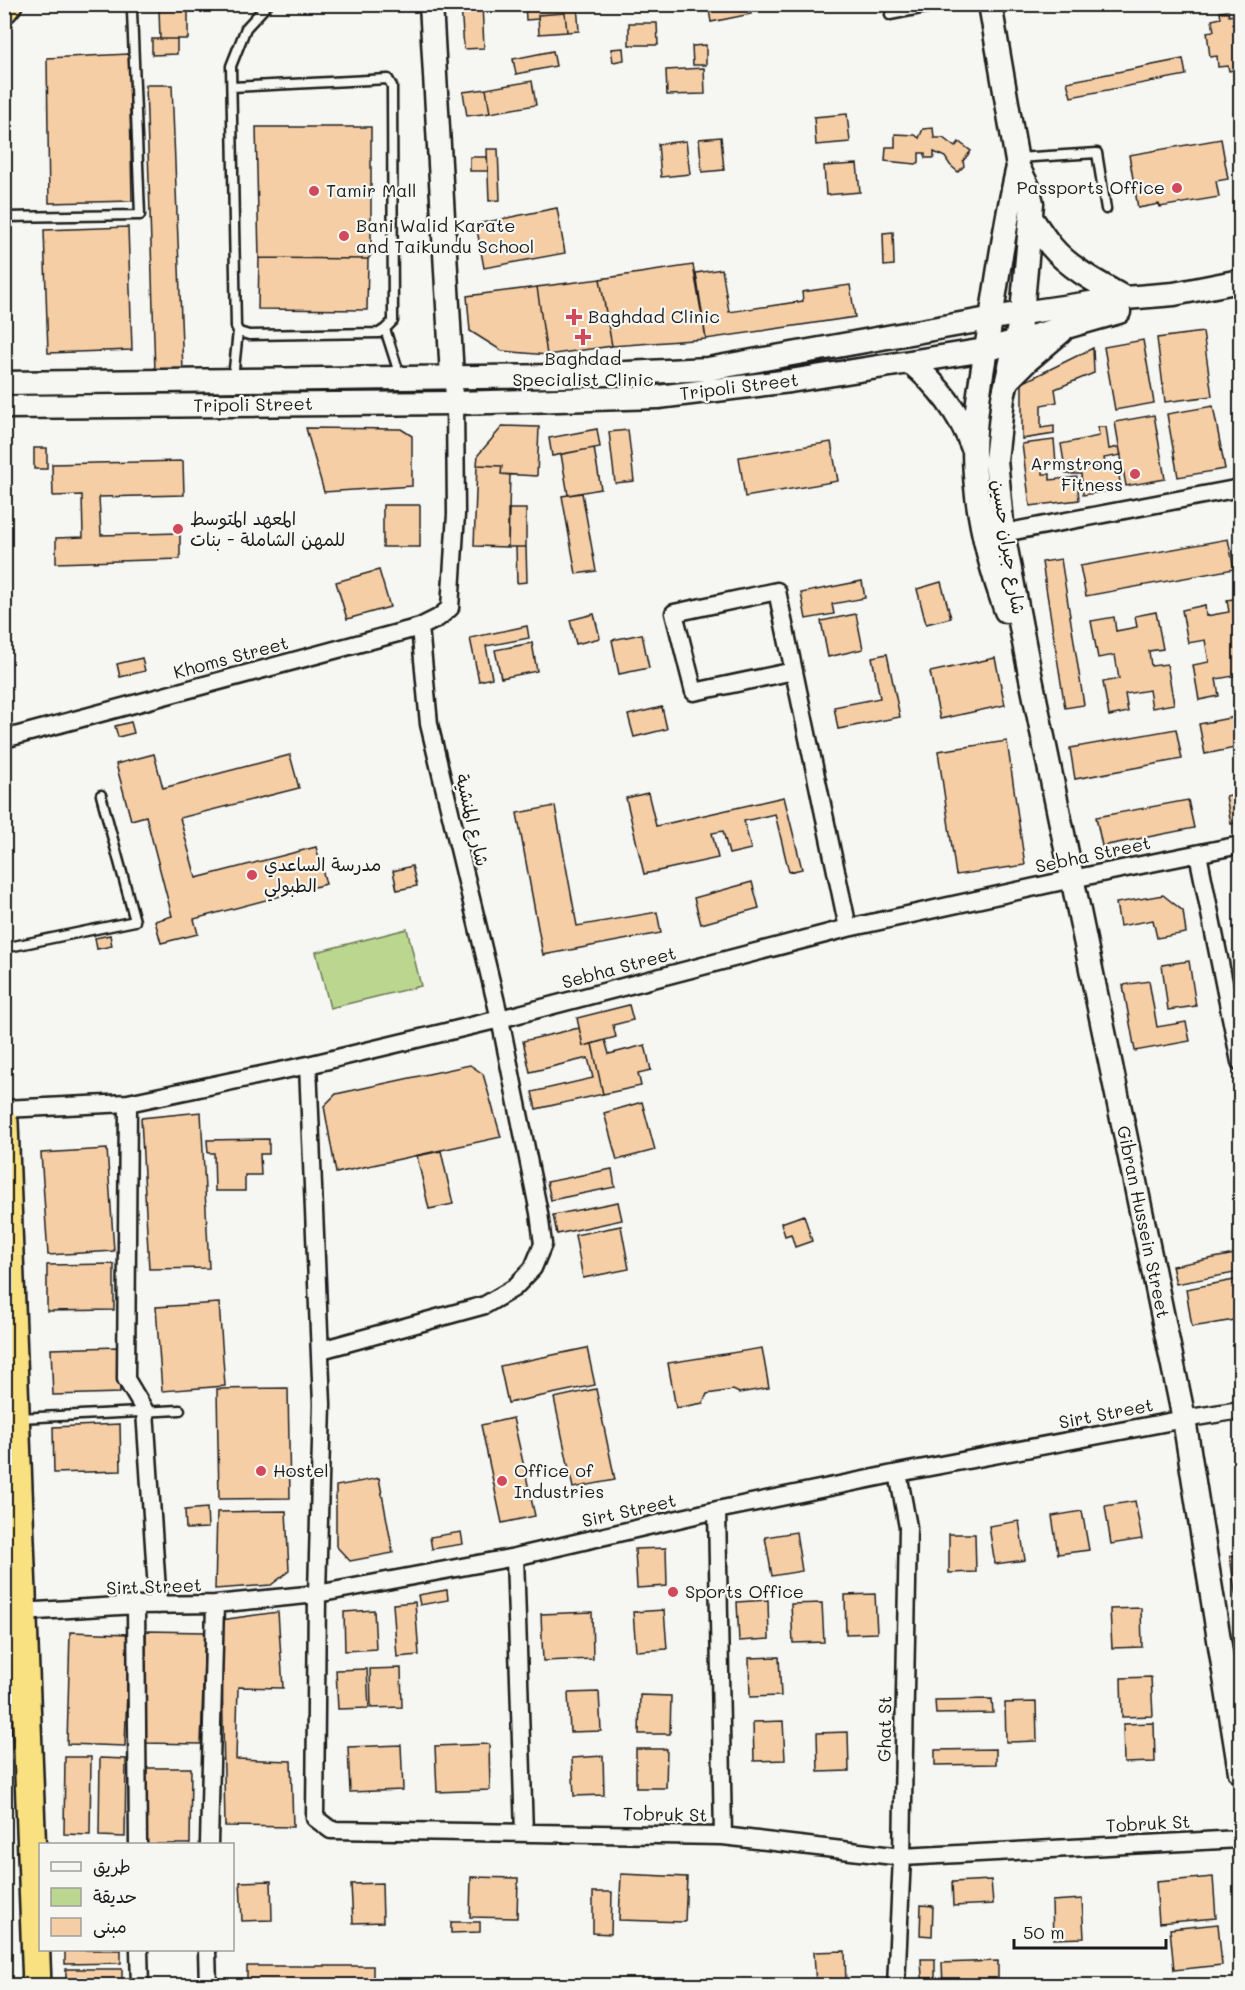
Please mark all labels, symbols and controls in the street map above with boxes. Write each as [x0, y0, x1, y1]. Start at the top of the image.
place label: Passports Office [1017, 175, 1165, 199]
place label: Tamir Mall [326, 178, 417, 202]
marker: Passports Office [1170, 181, 1184, 195]
marker: Tamir Mall [307, 184, 321, 198]
place label: Bani Walid Karate and Taikundu School [356, 213, 534, 258]
marker: Bani Walid Karate and Taikundu School [337, 229, 351, 243]
place label: Baghdad Clinic [588, 304, 720, 328]
marker: Baghdad Clinic [565, 308, 583, 326]
marker: Baghdad Specialist Clinic [574, 328, 592, 346]
place label: Baghdad Specialist Clinic [512, 346, 654, 391]
street label: Tripoli Street [678, 367, 800, 405]
street label: Tripoli Street [193, 391, 313, 417]
place label: Armstrong Fitness [1030, 451, 1123, 496]
marker: Armstrong Fitness [1128, 467, 1142, 481]
street label: شارع جبران حسين [985, 478, 1031, 616]
place label: المعهد المتوسط للمهن الشاملة - بنات [190, 506, 345, 551]
marker: المعهد المتوسط للمهن الشاملة - بنات [171, 522, 185, 536]
street label: Khoms Street [171, 630, 291, 684]
street label: شارع المنشية [450, 771, 495, 869]
street label: Sebha Street [1033, 830, 1153, 878]
place label: مدرسة الساعدي الطبولي [264, 852, 381, 902]
marker: مدرسة الساعدي الطبولي [245, 868, 259, 882]
street label: Sebha Street [559, 940, 678, 994]
street label: Gibran Hussein Street [1112, 1123, 1176, 1320]
street label: Sirt Street [1057, 1392, 1155, 1434]
place label: Hostel [273, 1458, 329, 1482]
place label: Office of Industries [514, 1458, 604, 1503]
marker: Hostel [254, 1464, 268, 1478]
marker: Office of Industries [495, 1474, 509, 1488]
street label: Sirt Street [579, 1488, 678, 1532]
street label: Sirt Street [106, 1572, 202, 1600]
place label: Sports Office [685, 1579, 804, 1603]
marker: Sports Office [666, 1585, 680, 1599]
street label: Ghat St [871, 1696, 897, 1762]
street label: Tobruk St [623, 1801, 707, 1827]
street label: Tobruk St [1105, 1809, 1191, 1837]
legend [39, 1843, 234, 1951]
text: طريق [93, 1854, 131, 1878]
text: حديقة [93, 1884, 137, 1908]
scale bar [1014, 1912, 1166, 1950]
text: مبنى [93, 1914, 127, 1938]
text: 50 m [1023, 1920, 1065, 1944]

